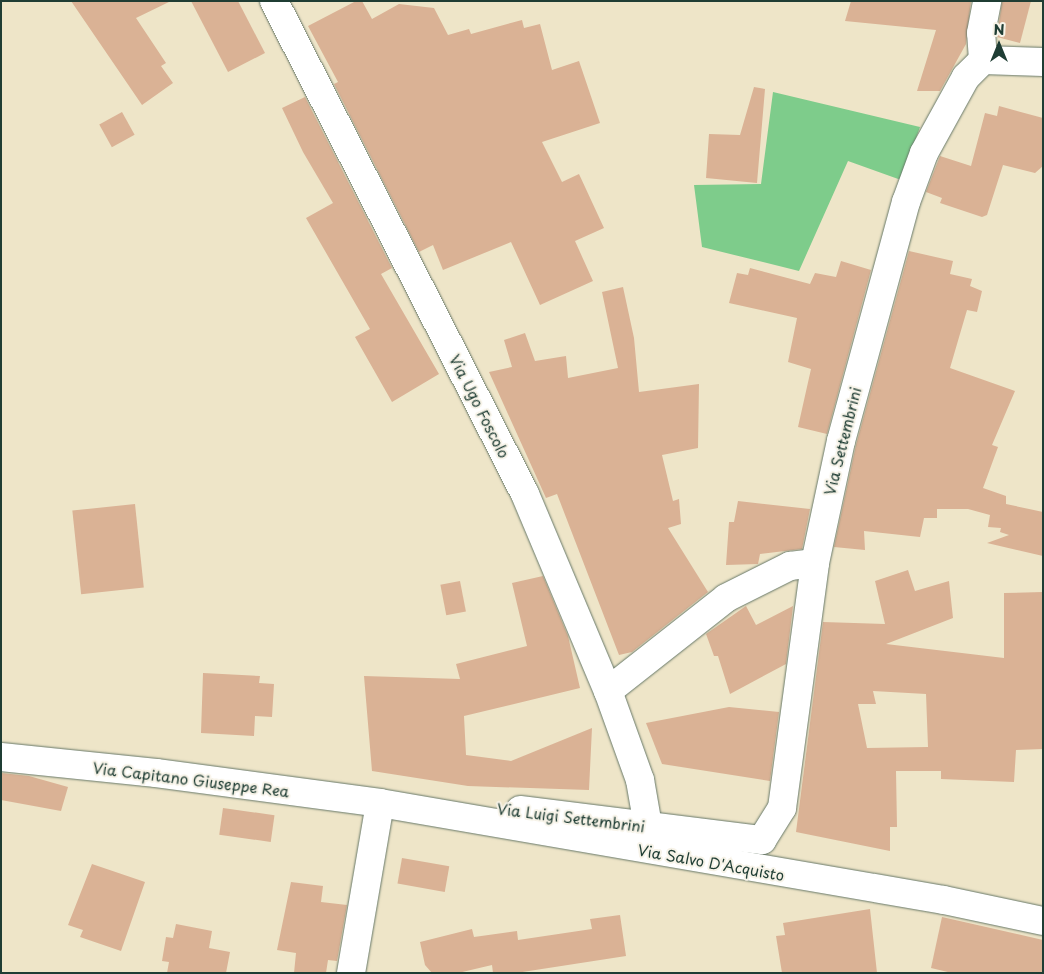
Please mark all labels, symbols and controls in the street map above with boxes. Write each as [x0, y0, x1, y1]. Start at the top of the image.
text: N [993, 19, 1005, 40]
north arrow [974, 20, 1024, 70]
street label: Via Ugo Foscolo [446, 351, 514, 461]
street label: Via Settembrini [820, 385, 864, 497]
street label: Via Capitano Giuseppe Rea [91, 758, 291, 800]
street label: Via Luigi Settembrini [496, 799, 646, 835]
street label: Via Salvo D'Acquisto [636, 840, 786, 884]

